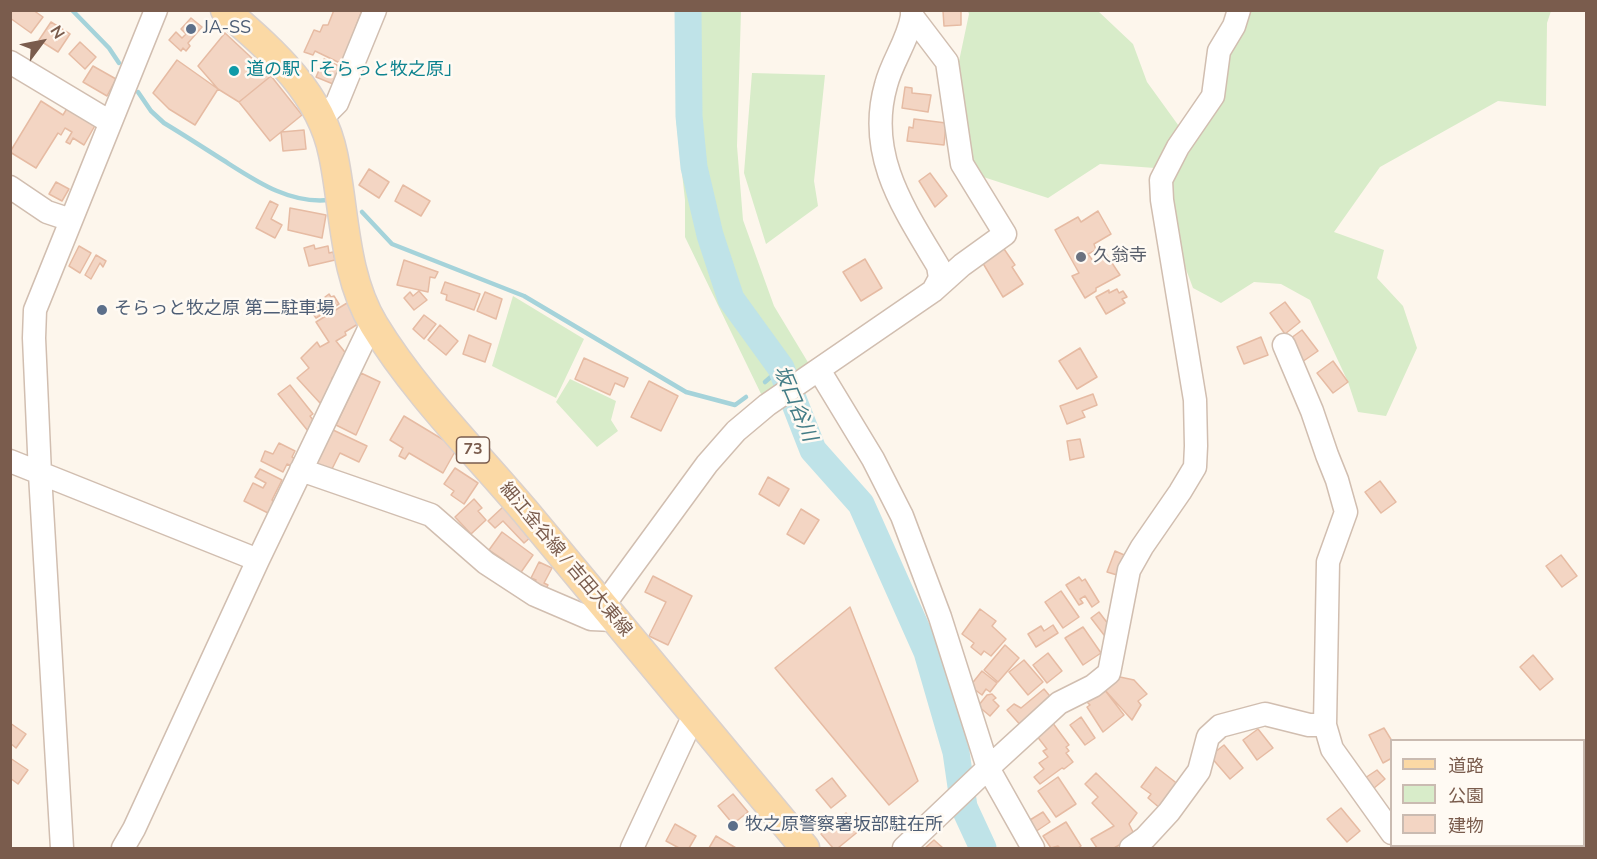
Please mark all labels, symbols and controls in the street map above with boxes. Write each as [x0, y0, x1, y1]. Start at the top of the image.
north arrow [12, 12, 72, 72]
place label: JA-SS [203, 18, 251, 40]
text: N [45, 22, 70, 43]
marker: JA-SS [184, 22, 198, 36]
place label: 道の駅「そらっと牧之原」 [246, 60, 462, 82]
marker: 道の駅「そらっと牧之原」 [227, 64, 241, 78]
place label: 久翁寺 [1093, 246, 1147, 268]
marker: 久翁寺 [1074, 250, 1088, 264]
place label: そらっと牧之原 第二駐車場 [114, 299, 335, 321]
marker: そらっと牧之原 第二駐車場 [95, 303, 109, 317]
water label: 坂口谷川 [767, 362, 821, 446]
road number: 73 [456, 437, 490, 463]
street label: 細江金谷線 / 吉田大東線 [494, 479, 636, 641]
legend [1390, 739, 1585, 847]
text: 道路 [1448, 754, 1484, 778]
text: 公園 [1448, 784, 1484, 808]
text: 建物 [1448, 814, 1484, 838]
place label: 牧之原警察署坂部駐在所 [745, 815, 943, 837]
marker: 牧之原警察署坂部駐在所 [726, 819, 740, 833]

